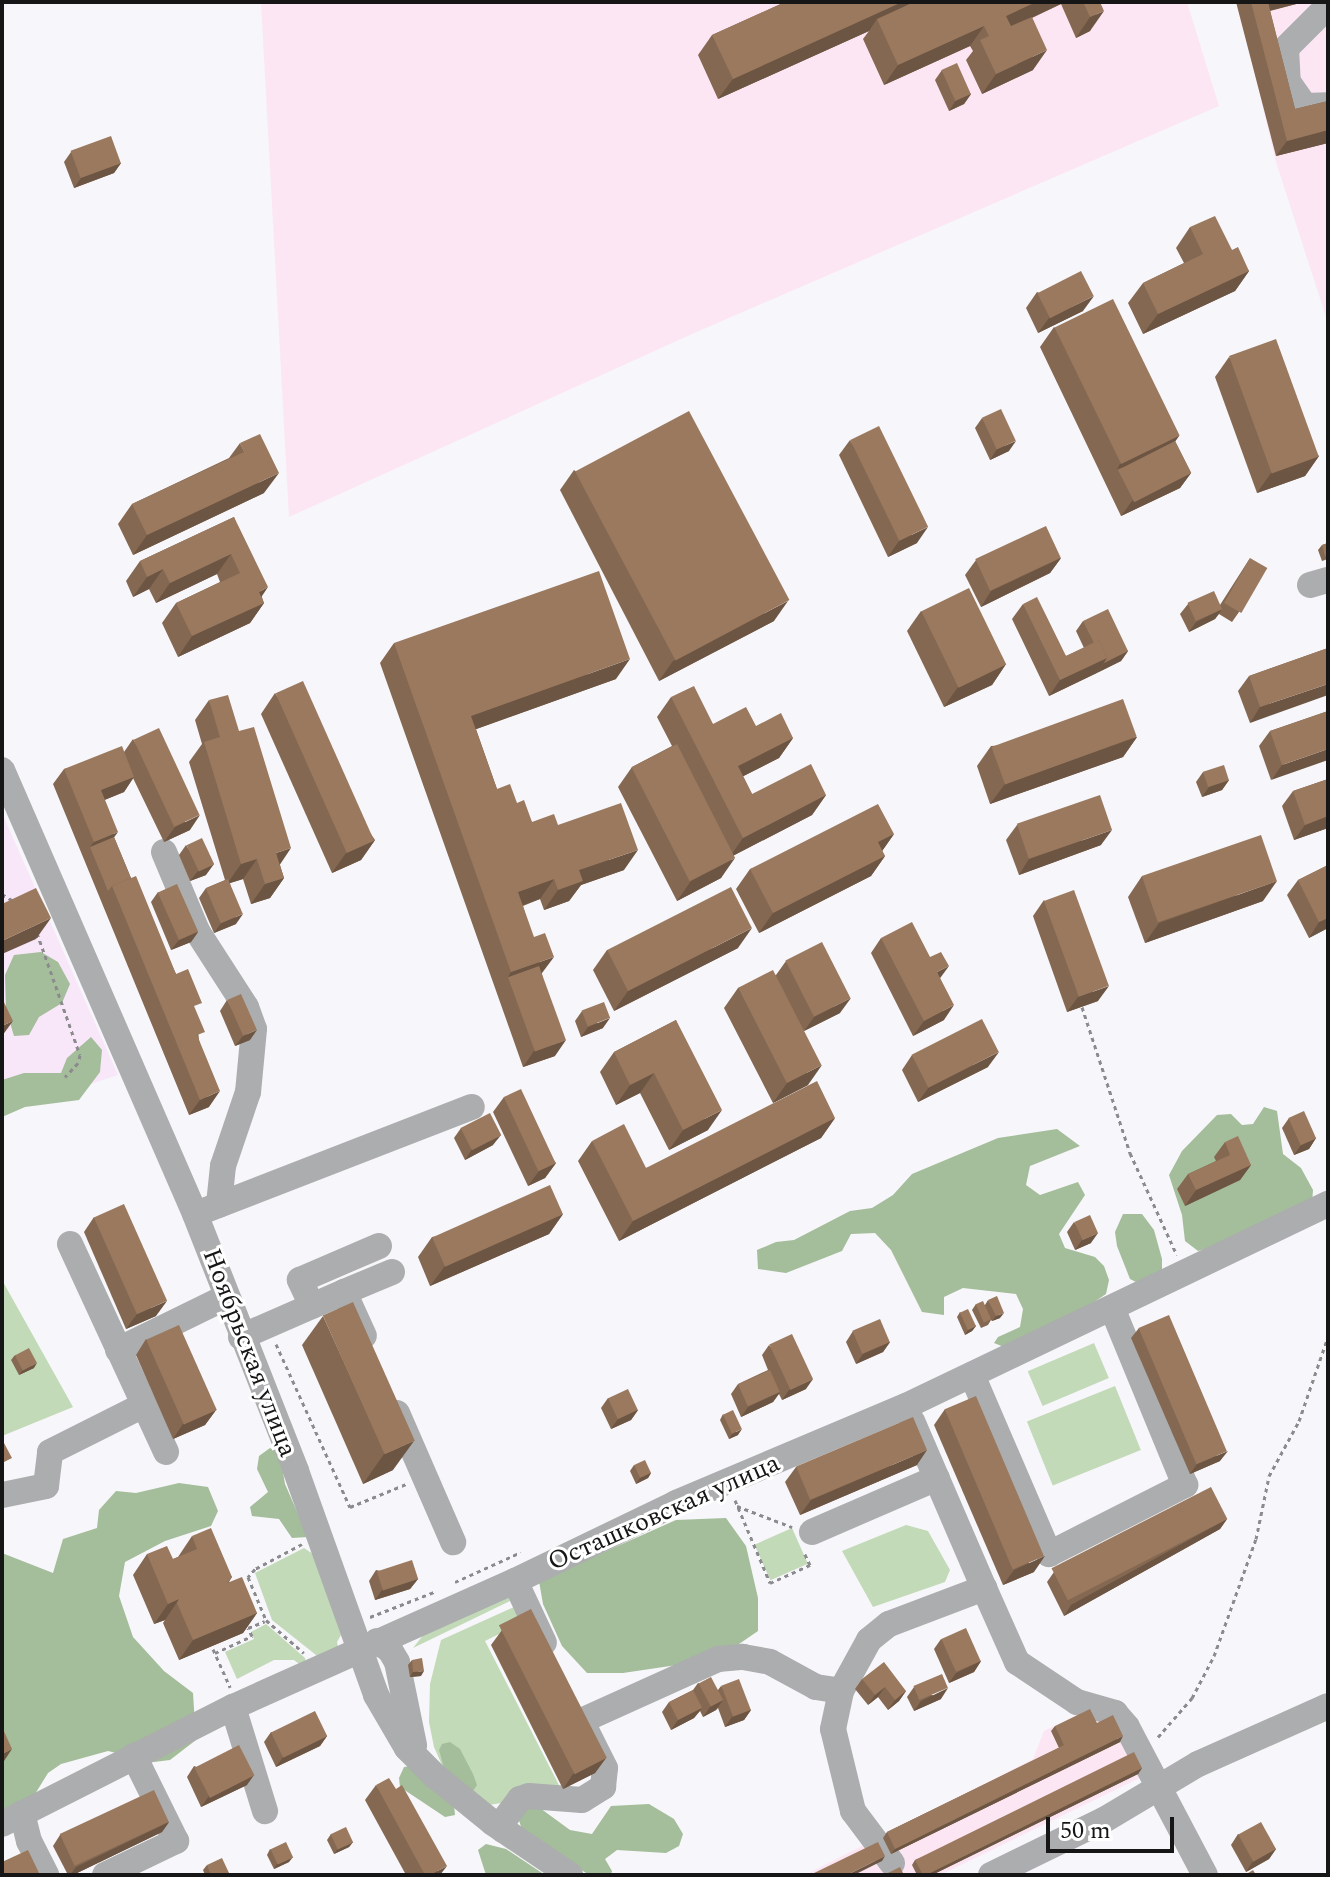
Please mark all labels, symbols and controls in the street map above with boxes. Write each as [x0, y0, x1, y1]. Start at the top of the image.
street label: Ноябрьская улица [195, 1244, 303, 1462]
street label: Осташковская улица [543, 1448, 785, 1578]
scale bar [1050, 1801, 1178, 1851]
text: 50 m [1060, 1813, 1111, 1849]

